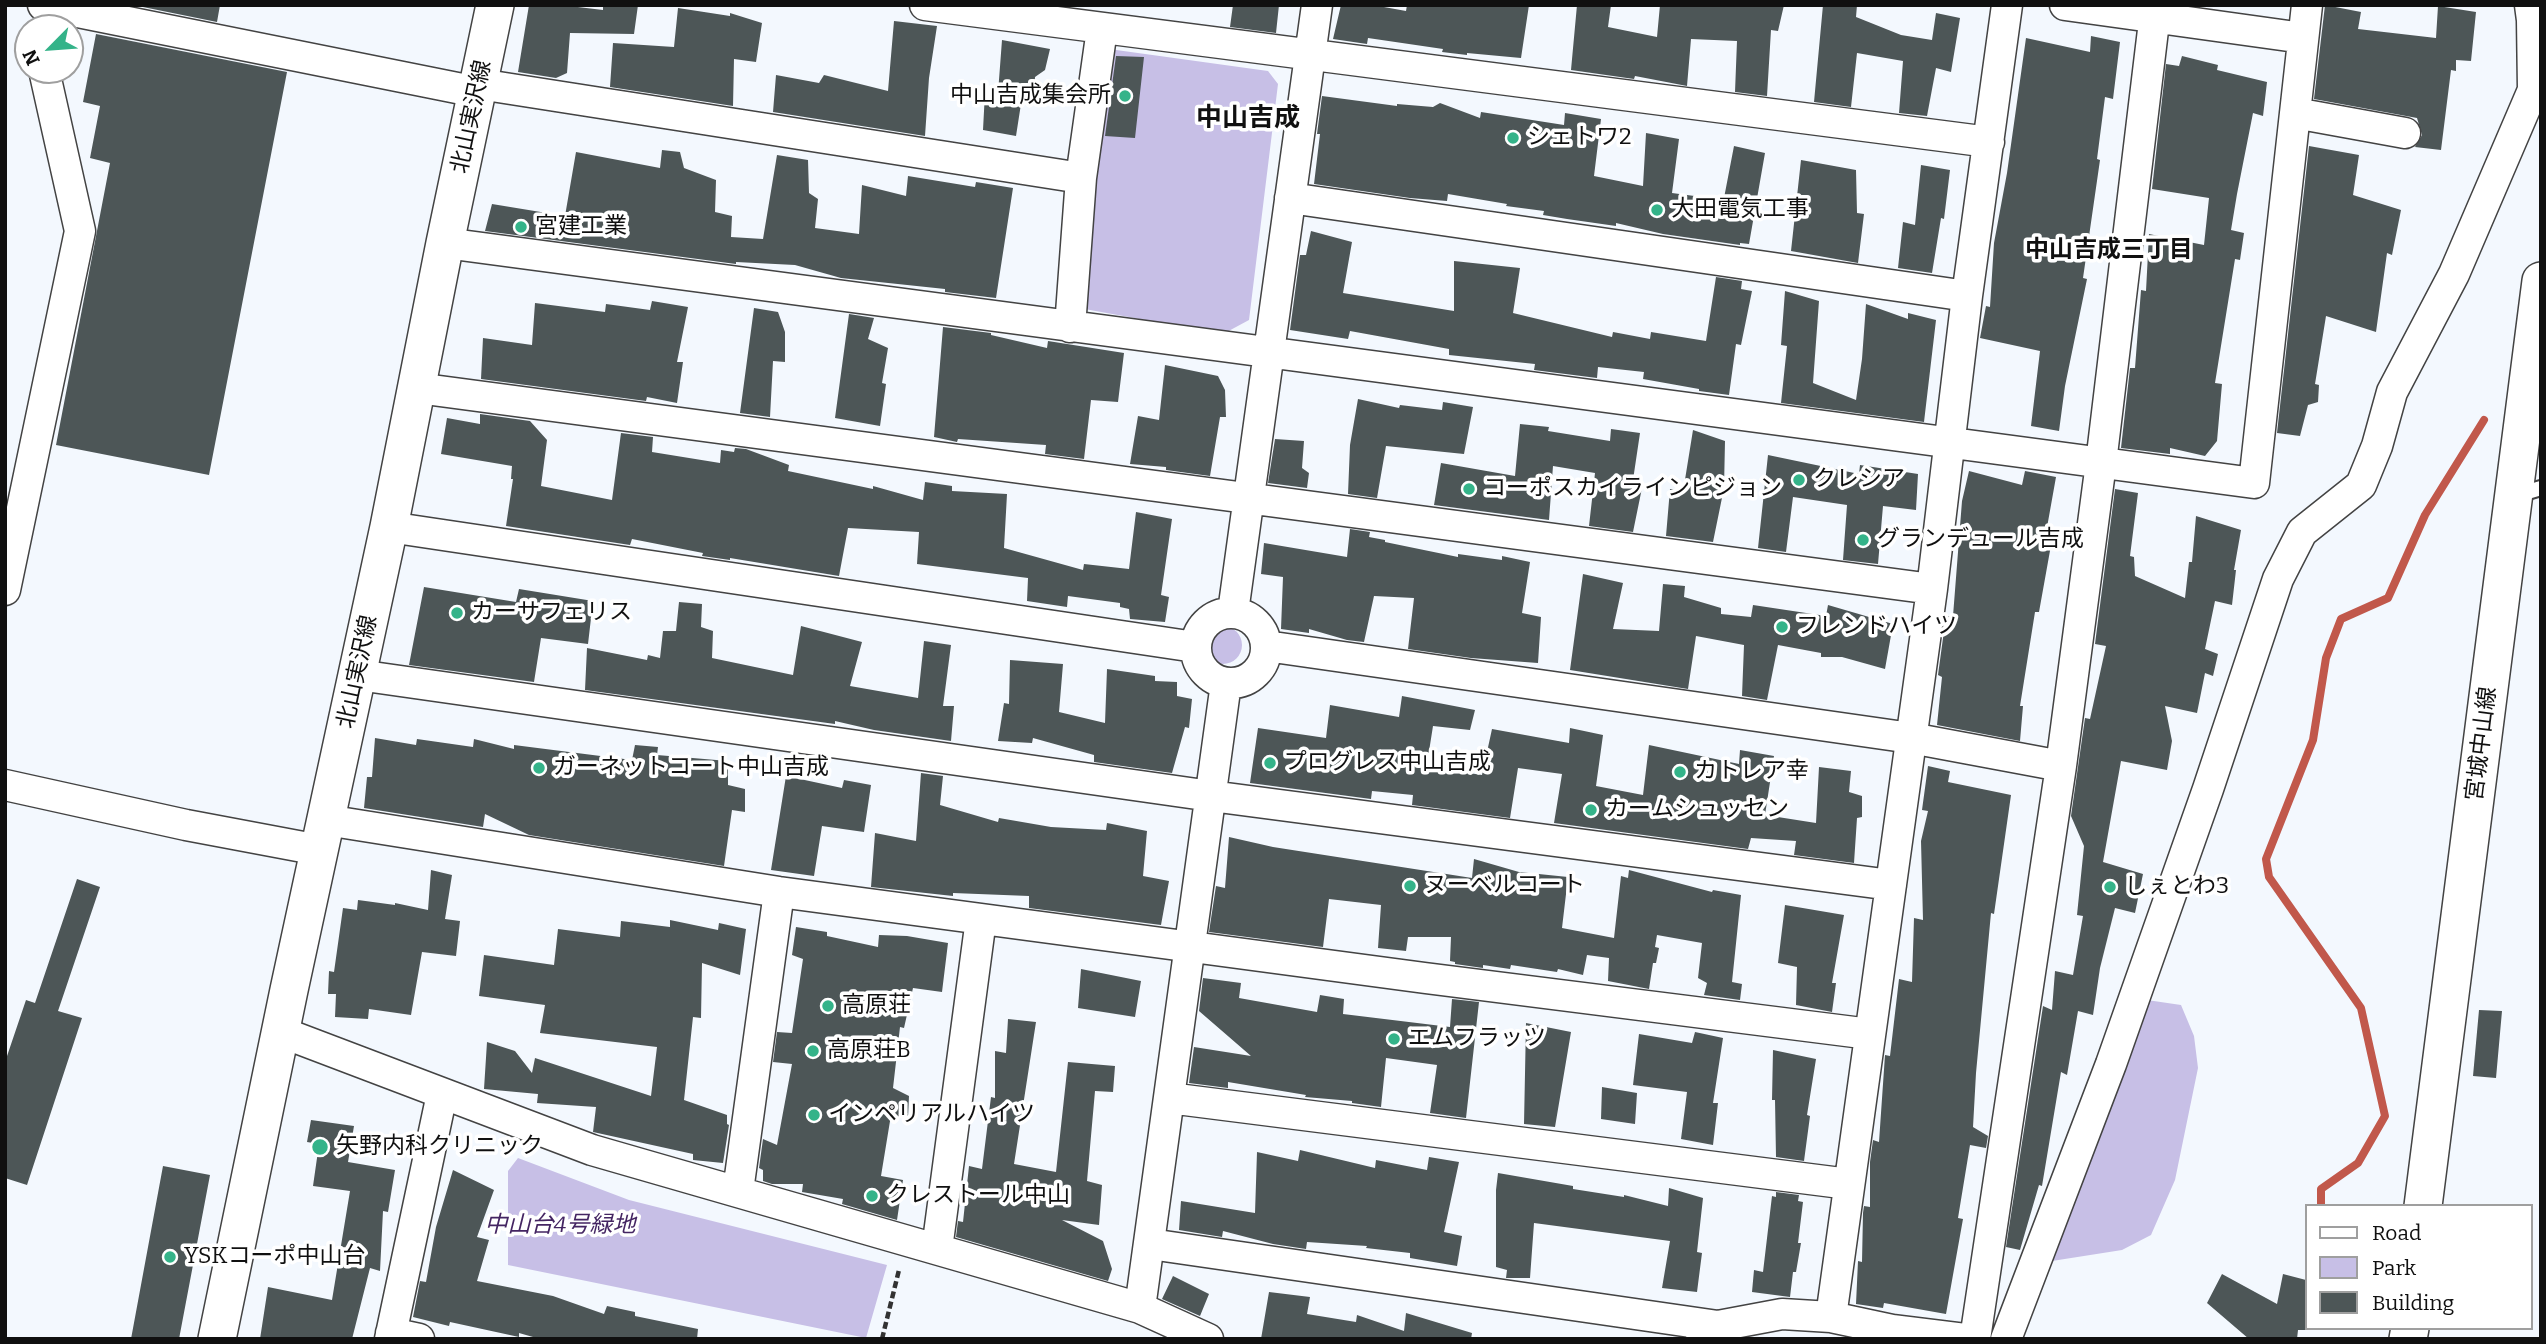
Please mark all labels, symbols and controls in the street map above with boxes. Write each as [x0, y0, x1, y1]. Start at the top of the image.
north arrow [14, 14, 84, 84]
text: N [18, 46, 45, 69]
street label: 北山実沢線 [447, 58, 497, 176]
place label: 中山吉成集会所 [950, 82, 1111, 110]
marker: 中山吉成集会所 [1117, 88, 1133, 104]
district label: 中山吉成 [1196, 103, 1300, 135]
place label: シェトワ2 [1527, 124, 1632, 152]
marker: シェトワ2 [1505, 130, 1521, 146]
place label: 大田電気工事 [1671, 196, 1809, 224]
marker: 大田電気工事 [1649, 202, 1665, 218]
place label: 宮建工業 [535, 213, 627, 241]
marker: 宮建工業 [513, 219, 529, 235]
district label: 中山吉成三丁目 [2025, 236, 2193, 264]
place label: クレシア [1813, 466, 1905, 494]
marker: クレシア [1791, 472, 1807, 488]
place label: コーポスカイラインピジョン [1483, 475, 1782, 503]
marker: コーポスカイラインピジョン [1461, 481, 1477, 497]
place label: グランデュール吉成 [1877, 526, 2084, 554]
marker: グランデュール吉成 [1855, 532, 1871, 548]
place label: カーサフェリス [471, 599, 632, 627]
marker: カーサフェリス [449, 605, 465, 621]
street label: 北山実沢線 [333, 613, 383, 731]
place label: フレンドハイツ [1796, 613, 1957, 641]
marker: フレンドハイツ [1774, 619, 1790, 635]
street label: 宮城中山線 [2461, 685, 2503, 803]
place label: プログレス中山吉成 [1284, 749, 1491, 777]
place label: ガーネットコート中山吉成 [553, 754, 829, 782]
marker: プログレス中山吉成 [1262, 755, 1278, 771]
place label: カトレア幸 [1694, 758, 1809, 786]
marker: ガーネットコート中山吉成 [531, 760, 547, 776]
marker: カトレア幸 [1672, 764, 1688, 780]
place label: カームシュッセン [1605, 796, 1789, 824]
marker: カームシュッセン [1583, 802, 1599, 818]
place label: ヌーベルコート [1424, 872, 1585, 900]
place label: しぇとわ3 [2124, 873, 2229, 901]
marker: ヌーベルコート [1402, 878, 1418, 894]
marker: しぇとわ3 [2102, 879, 2118, 895]
place label: 高原荘 [842, 992, 911, 1020]
marker: 高原荘 [820, 998, 836, 1014]
place label: エムフラッツ [1408, 1025, 1546, 1053]
marker: エムフラッツ [1386, 1031, 1402, 1047]
place label: 高原荘B [827, 1037, 911, 1065]
marker: 高原荘B [805, 1043, 821, 1059]
place label: インペリアルハイツ [828, 1101, 1035, 1129]
marker: インペリアルハイツ [806, 1107, 822, 1123]
place label: 矢野内科クリニック [336, 1133, 543, 1161]
marker: 矢野内科クリニック [310, 1137, 330, 1157]
place label: クレストール中山 [886, 1182, 1070, 1210]
marker: クレストール中山 [864, 1188, 880, 1204]
legend [2304, 1204, 2532, 1330]
park label: 中山台4号緑地 [485, 1212, 635, 1240]
text: Road [2372, 1220, 2421, 1246]
place label: YSKコーポ中山台 [184, 1243, 365, 1271]
marker: YSKコーポ中山台 [162, 1249, 178, 1265]
text: Park [2372, 1255, 2416, 1281]
text: Building [2372, 1290, 2454, 1316]

